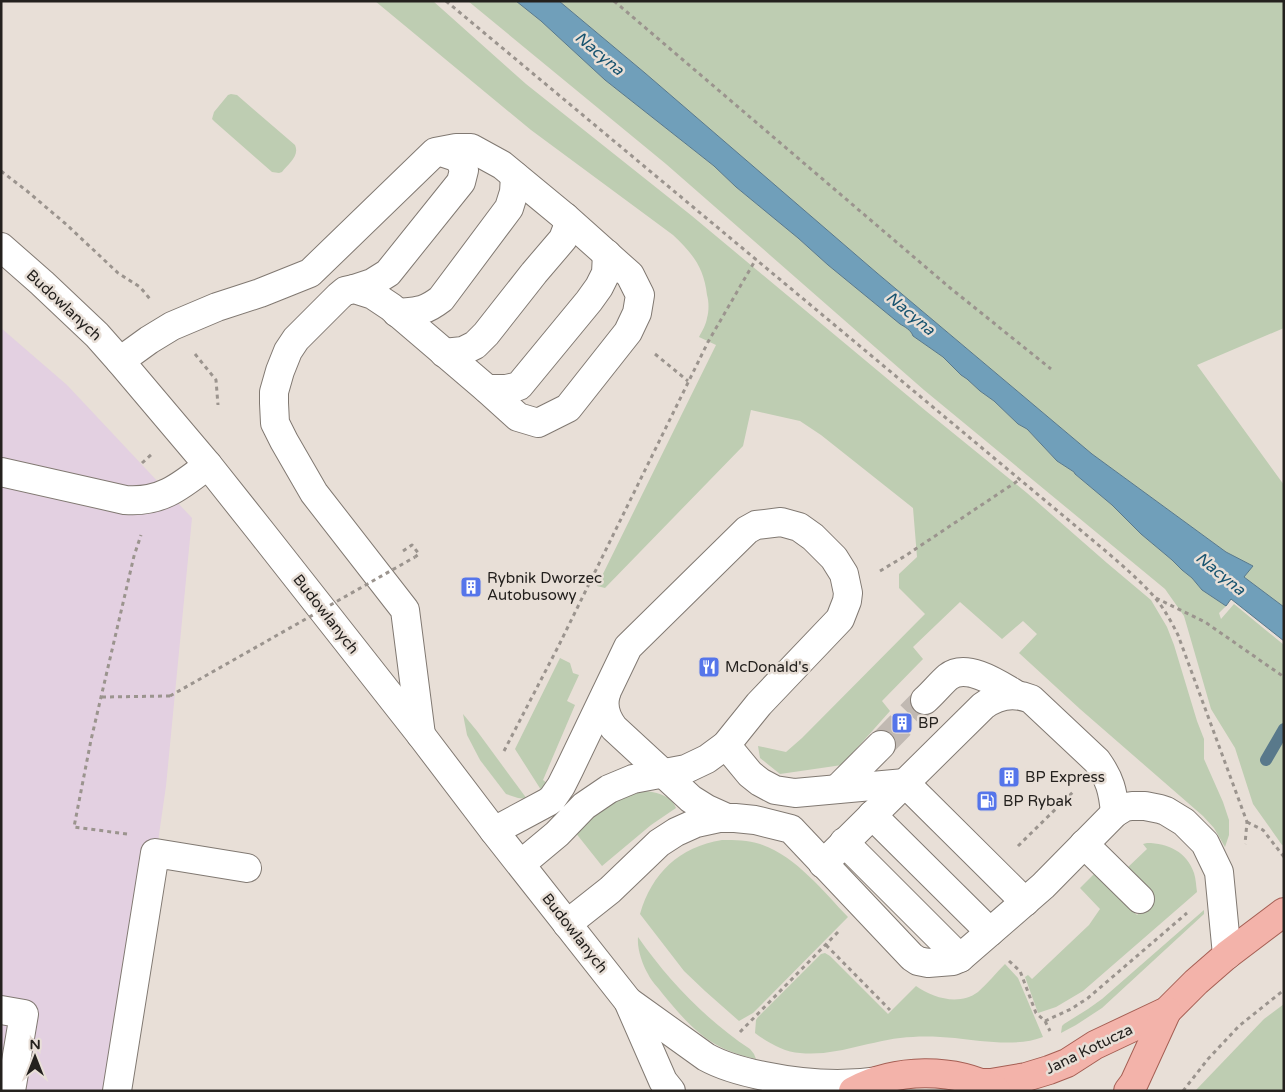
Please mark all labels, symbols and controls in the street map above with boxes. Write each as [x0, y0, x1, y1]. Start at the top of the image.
water label: Nacyna [571, 28, 629, 81]
street label: Budowlanych [23, 266, 105, 344]
water label: Nacyna [882, 288, 940, 341]
water label: Nacyna [1192, 548, 1250, 600]
place label: Rybnik Dworzec Autobusowy [487, 569, 602, 604]
street label: Budowlanych [289, 571, 363, 657]
building icon: Rybnik Dworzec Autobusowy [459, 575, 483, 599]
restaurant icon: McDonald's [697, 655, 721, 679]
place label: McDonald's [725, 658, 809, 676]
building icon: BP [890, 711, 914, 735]
place label: BP [918, 714, 938, 732]
building icon: BP Express [997, 765, 1021, 789]
place label: BP Express [1025, 768, 1105, 786]
fuel station icon: BP Rybak [975, 789, 999, 813]
place label: BP Rybak [1003, 792, 1072, 810]
street label: Budowlanych [538, 890, 612, 976]
street label: Jana Kotucza [1042, 1020, 1136, 1078]
north arrow [10, 1032, 60, 1082]
text: N [29, 1036, 41, 1053]

